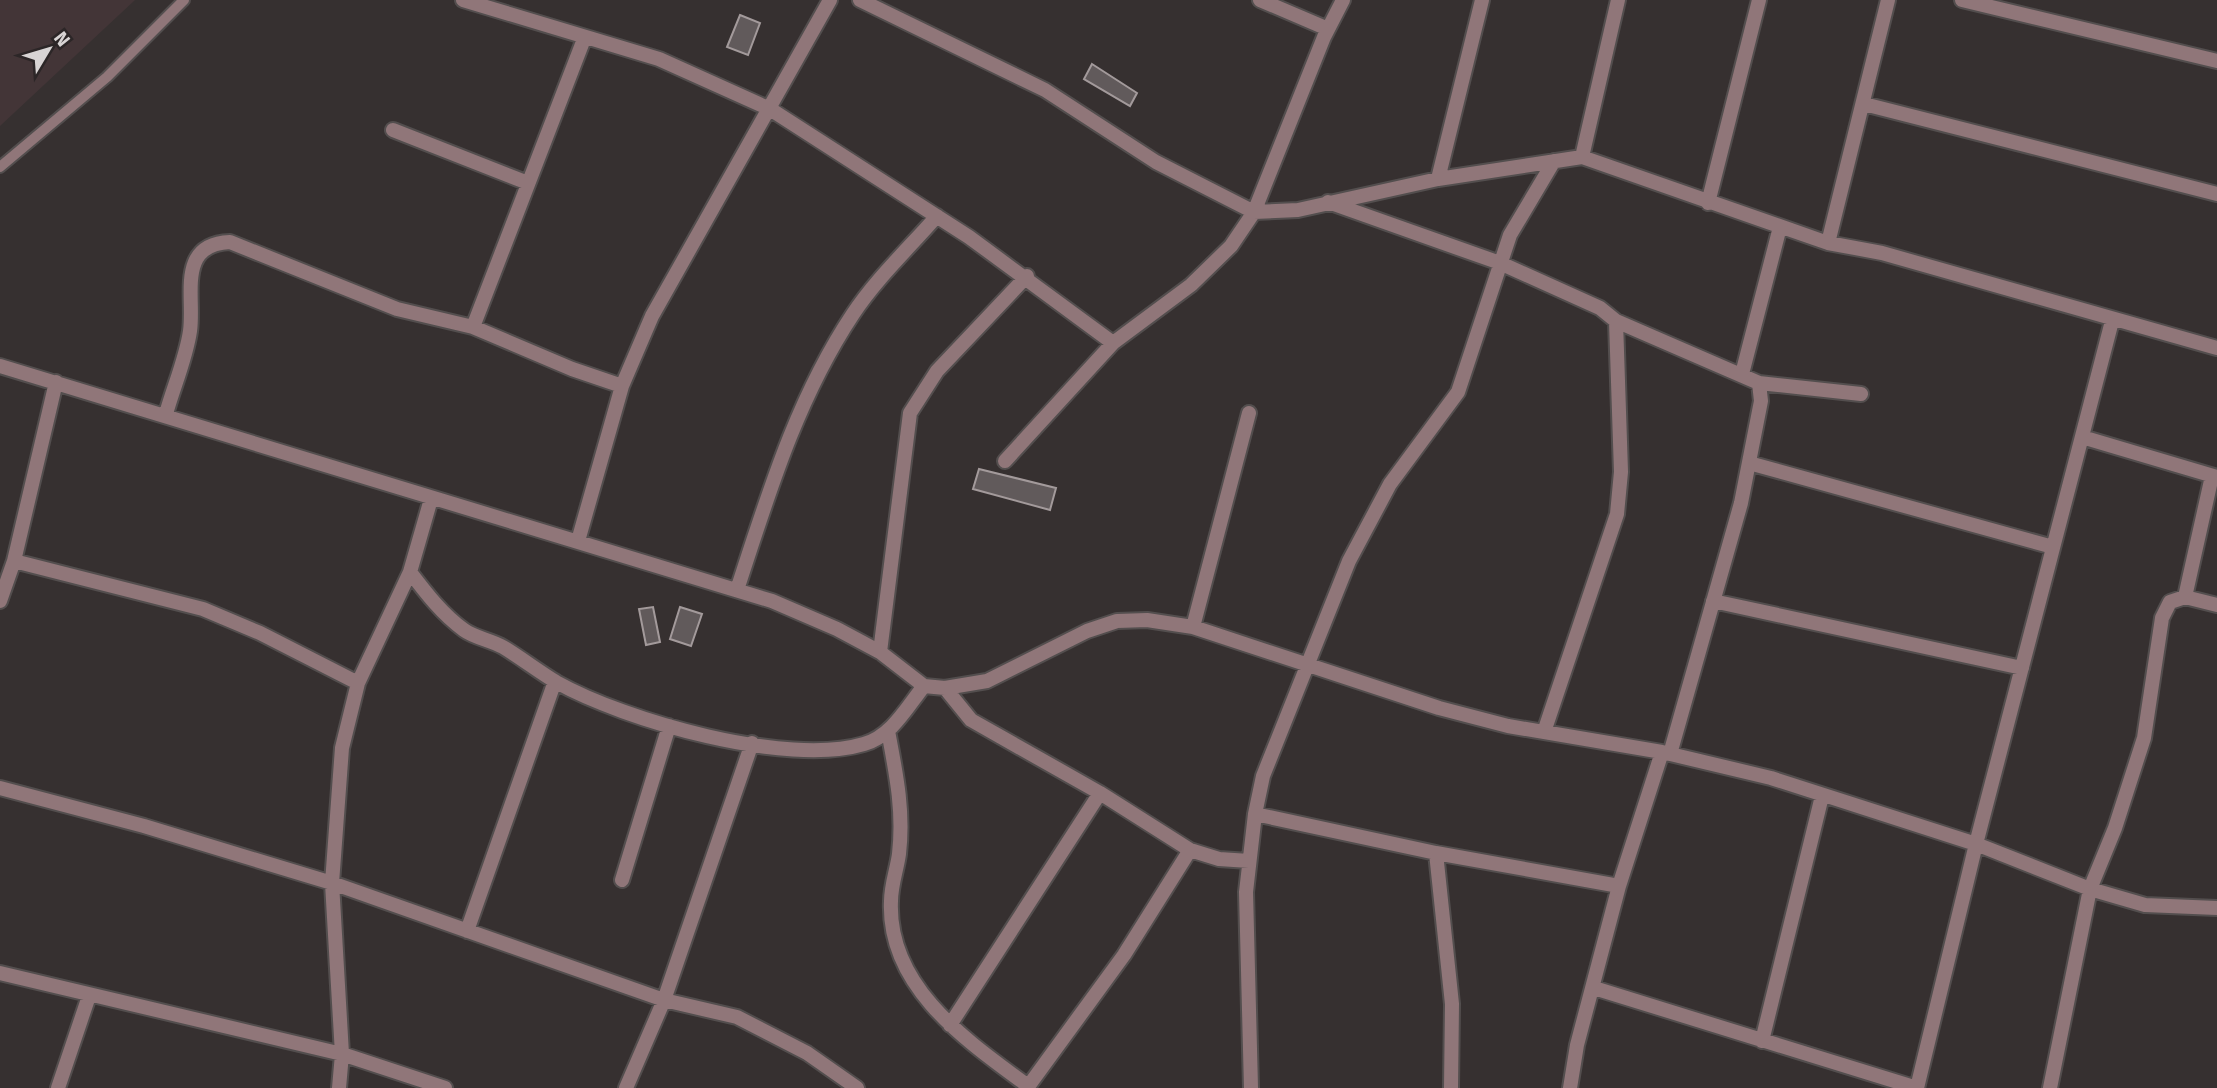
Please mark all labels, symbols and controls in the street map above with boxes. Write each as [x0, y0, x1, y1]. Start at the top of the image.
north arrow [14, 14, 84, 84]
text: N [49, 27, 75, 51]

